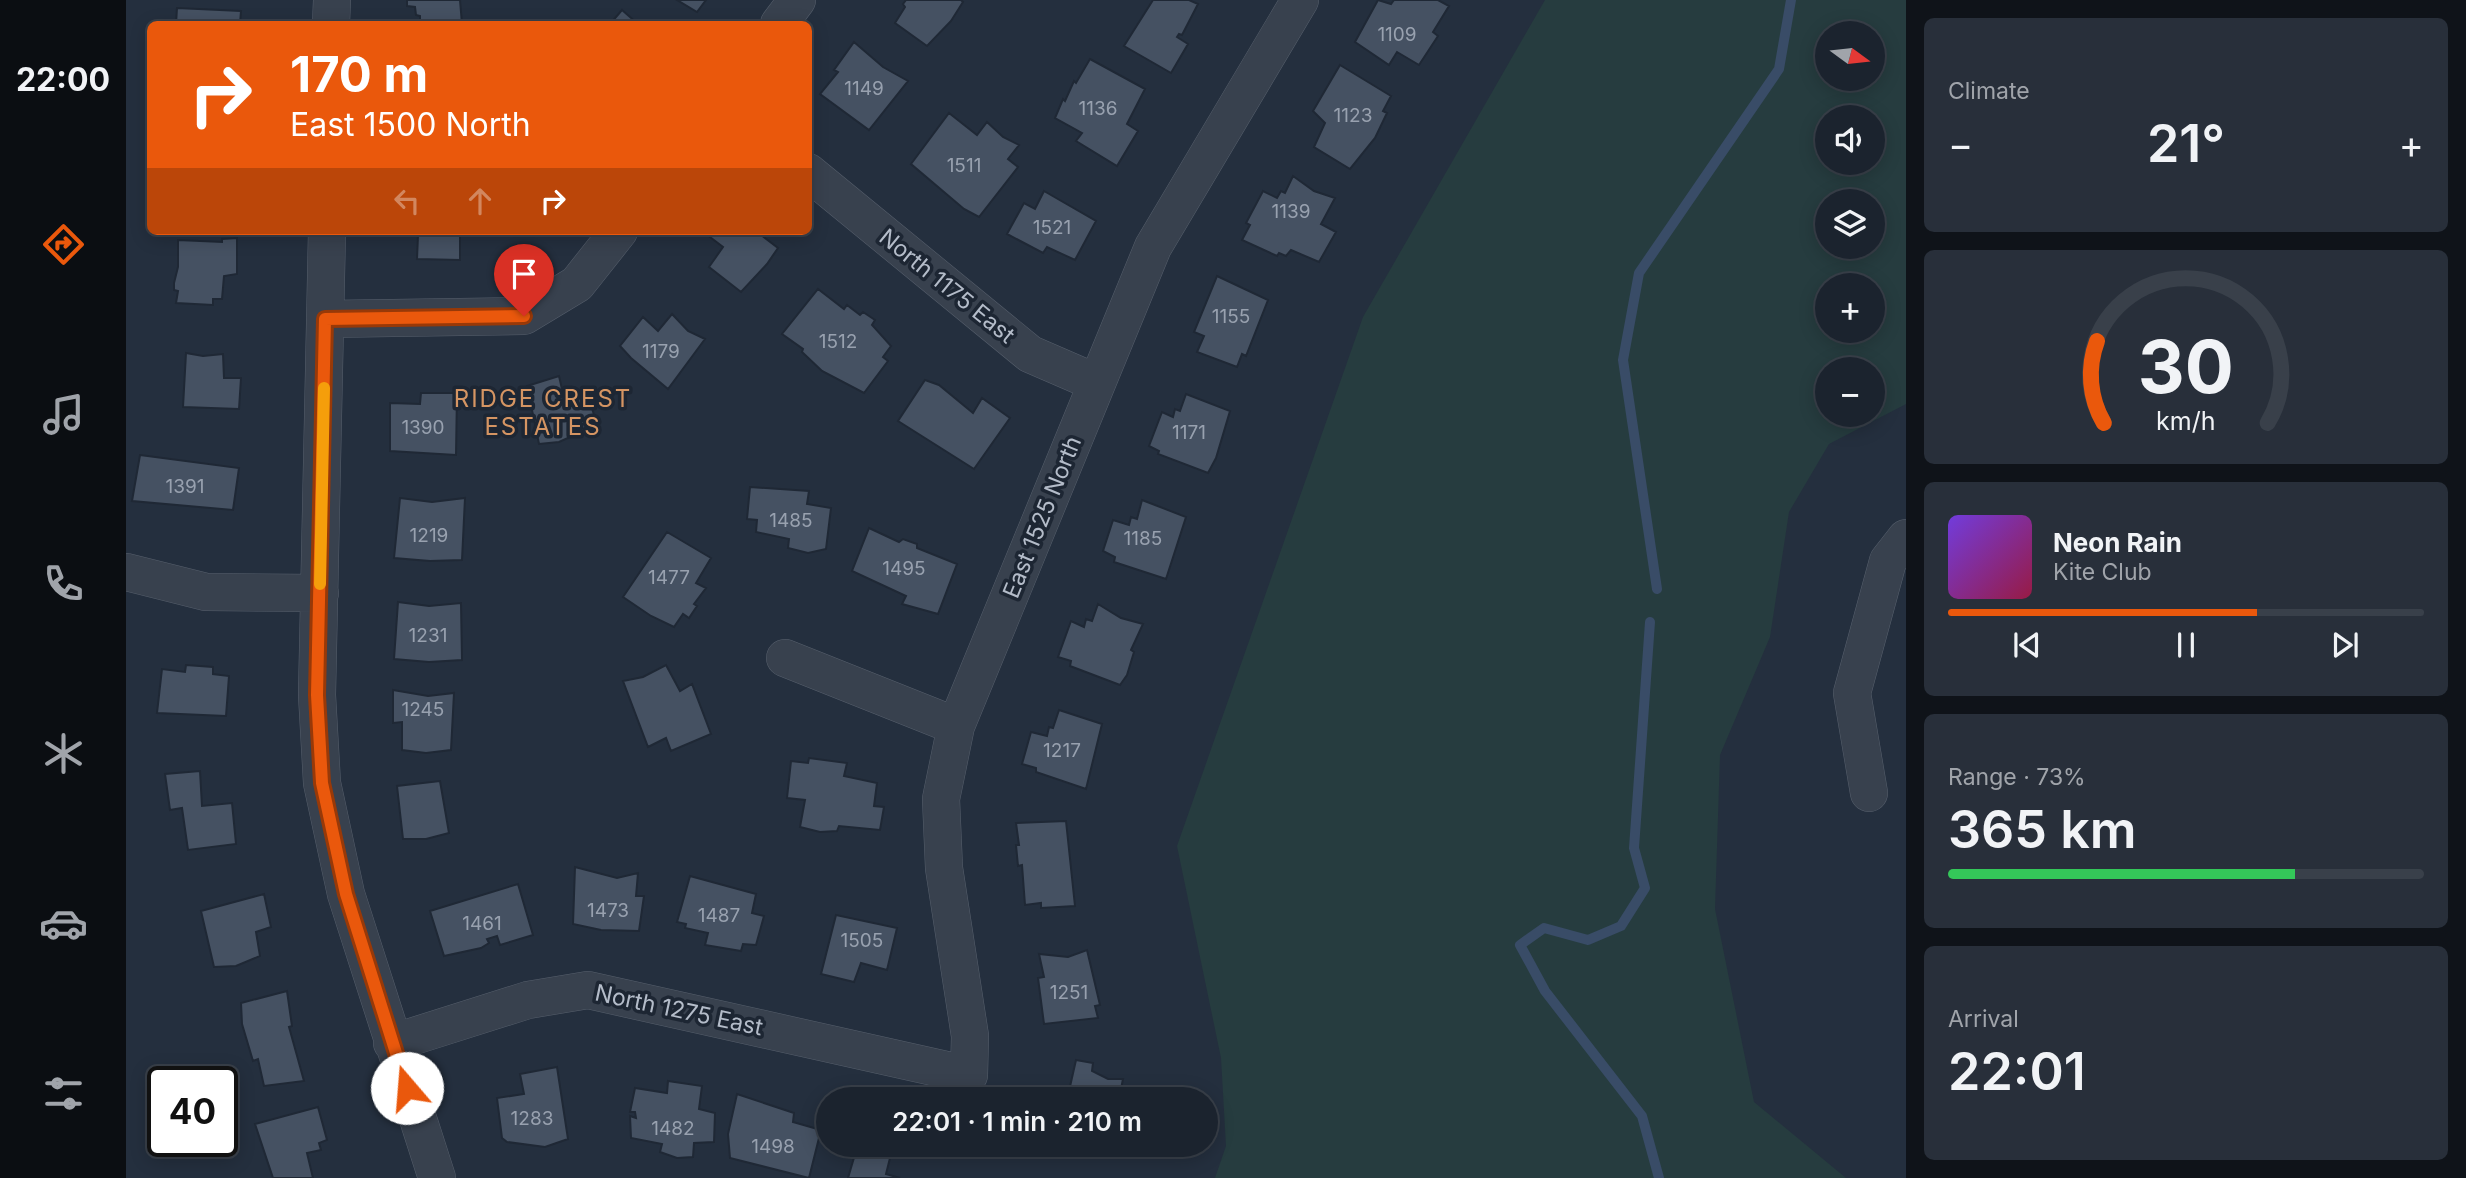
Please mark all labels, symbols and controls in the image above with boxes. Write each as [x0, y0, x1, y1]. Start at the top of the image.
north arrow [1815, 21, 1885, 91]
map controls [1815, 21, 1885, 427]
house number: 1109 [1377, 23, 1417, 46]
text: 170 m [290, 45, 428, 104]
icon: right [175, 49, 266, 140]
text: 22:00 [16, 60, 110, 99]
house number: 1149 [844, 77, 884, 100]
text: Climate [1948, 77, 2030, 105]
house number: 1136 [1079, 97, 1117, 120]
house number: 1123 [1334, 104, 1372, 127]
text: East 1500 North [290, 105, 531, 144]
button: sound [1815, 105, 1885, 175]
text: 21° [2147, 112, 2225, 175]
text: − [1948, 121, 1973, 167]
text: + [2399, 121, 2424, 167]
house number: 1511 [947, 154, 981, 177]
icon: left [388, 182, 426, 220]
icon: ahead [461, 182, 499, 220]
icon: right [534, 182, 572, 220]
button: layers [1815, 189, 1885, 259]
house number: 1139 [1272, 200, 1310, 223]
house number: 1521 [1033, 216, 1071, 239]
icon: directions [39, 220, 88, 269]
street label: North 1175 East [874, 223, 1021, 349]
pin [494, 244, 554, 316]
icon: arrive [505, 255, 543, 293]
button: + [1815, 273, 1885, 343]
house number: 1155 [1212, 305, 1250, 328]
text: 30 [2138, 322, 2234, 411]
house number: 1512 [819, 330, 857, 353]
house number: 1179 [642, 340, 680, 363]
button: − [1815, 357, 1885, 427]
district label: RIDGE CREST ESTATES [454, 384, 632, 441]
icon: music [39, 390, 88, 439]
text: km/h [2156, 406, 2216, 436]
house number: 1390 [401, 416, 445, 439]
house number: 1171 [1172, 421, 1206, 444]
street label: East 1525 North [997, 432, 1087, 602]
house number: 1391 [166, 475, 204, 498]
house number: 1485 [769, 509, 813, 532]
house number: 1219 [410, 524, 448, 547]
house number: 1185 [1124, 527, 1162, 550]
text: Neon Rain [2053, 527, 2182, 558]
house number: 1495 [882, 557, 926, 580]
text: Kite Club [2053, 558, 2152, 586]
icon: phone [39, 559, 88, 608]
house number: 1477 [648, 566, 690, 589]
house number: 1231 [409, 624, 447, 647]
icon: previous [2008, 626, 2046, 664]
icon: pause [2167, 626, 2205, 664]
icon: next [2326, 626, 2364, 664]
house number: 1245 [402, 698, 444, 721]
icon: climate [39, 729, 88, 778]
house number: 1217 [1043, 739, 1081, 762]
text: Range · 73% [1948, 763, 2086, 791]
text: 365 km [1948, 798, 2137, 861]
icon: car [39, 899, 88, 948]
house number: 1473 [587, 899, 629, 922]
house number: 1487 [698, 904, 740, 927]
house number: 1461 [462, 912, 502, 935]
house number: 1505 [841, 929, 883, 952]
street label: North 1275 East [593, 979, 766, 1042]
house number: 1251 [1050, 981, 1088, 1004]
text: Arrival [1948, 1005, 2019, 1033]
text: 22:01 [1948, 1040, 2086, 1103]
position arrow [370, 1051, 444, 1125]
speed limit sign: 40 [147, 1066, 238, 1157]
icon: filters [39, 1069, 88, 1118]
text: 22:01 · 1 min · 210 m [892, 1106, 1142, 1137]
house number: 1283 [511, 1107, 553, 1130]
house number: 1482 [651, 1117, 695, 1140]
house number: 1498 [751, 1135, 795, 1158]

